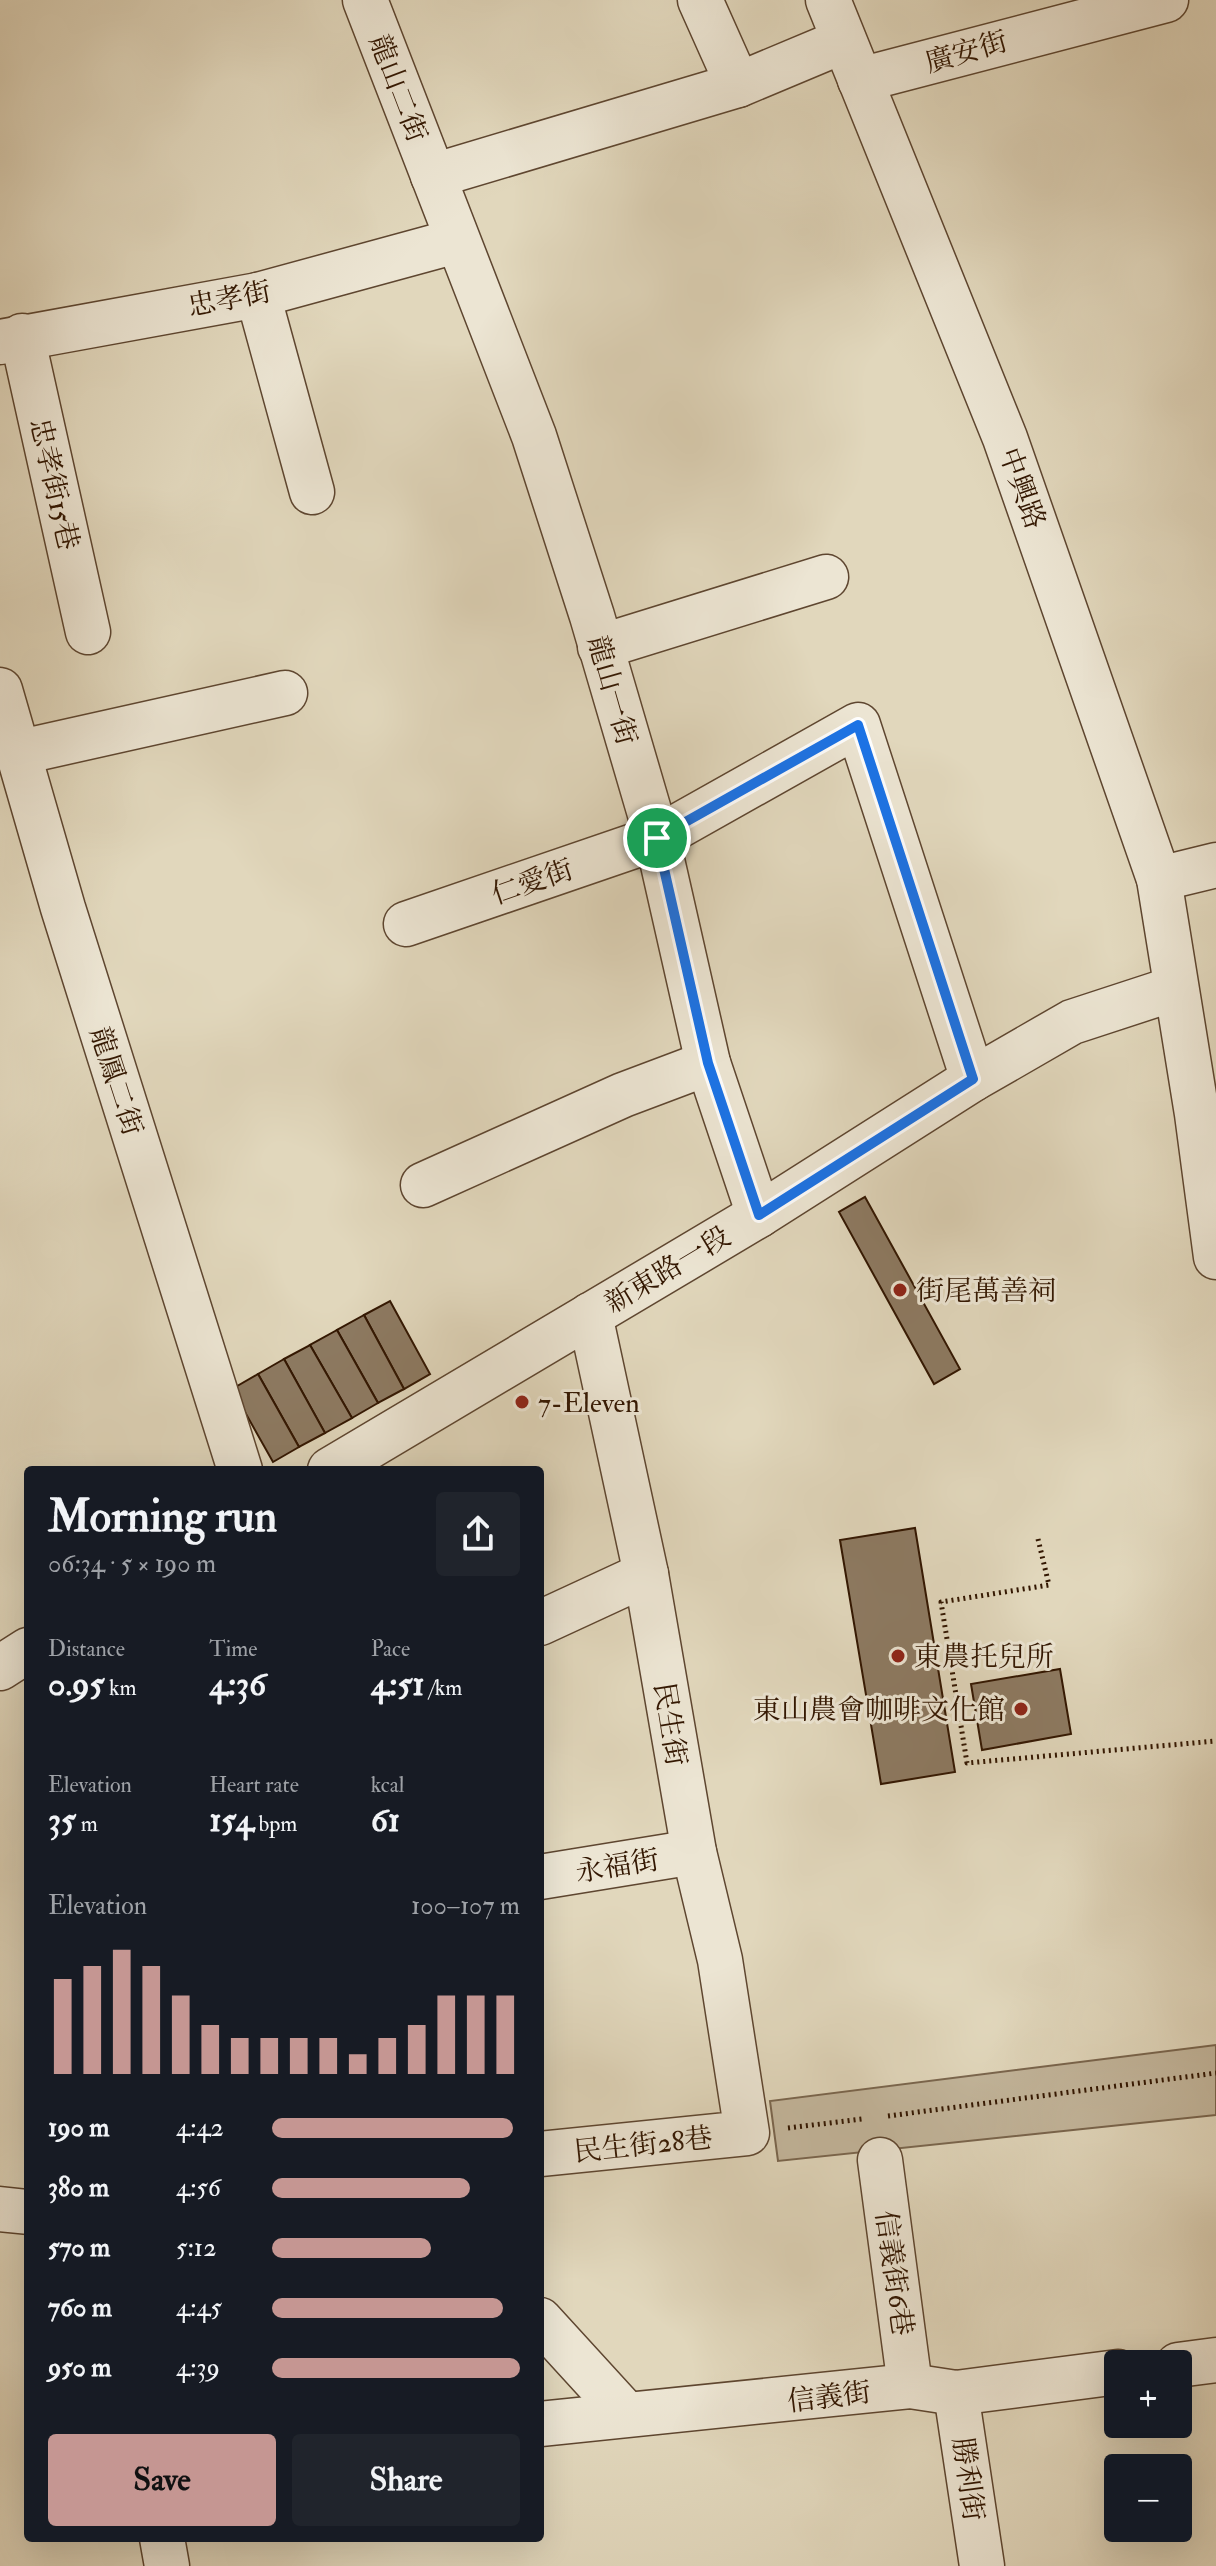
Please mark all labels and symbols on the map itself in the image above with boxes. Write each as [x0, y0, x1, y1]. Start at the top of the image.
street label: 廣安街 [921, 24, 1012, 81]
street label: 龍山二街 [361, 30, 434, 147]
street label: 忠孝街 [185, 274, 274, 325]
street label: 忠孝街15巷 [21, 415, 86, 554]
street label: 中興路 [991, 443, 1052, 534]
street label: 龍山一街 [579, 632, 644, 749]
pin [623, 804, 691, 872]
street label: 仁愛街 [487, 852, 578, 913]
street label: 龍鳳二街 [82, 1023, 150, 1140]
street label: 新東路一段 [599, 1219, 737, 1321]
place label: 街尾萬善祠 [916, 1274, 1056, 1309]
marker: 街尾萬善祠 [891, 1281, 909, 1299]
place label: 7-Eleven [538, 1386, 640, 1421]
marker: 7-Eleven [513, 1393, 531, 1411]
place label: 東農托兒所 [914, 1640, 1054, 1675]
marker: 東農托兒所 [889, 1647, 907, 1665]
street label: 民生街 [646, 1680, 693, 1768]
place label: 東山農會咖啡文化館 [753, 1693, 1005, 1728]
marker: 東山農會咖啡文化館 [1012, 1700, 1030, 1718]
street label: 永福街 [573, 1843, 661, 1890]
street label: 民生街28巷 [572, 2121, 714, 2170]
street label: 信義街6巷 [867, 2208, 920, 2338]
street label: 信義街 [785, 2375, 873, 2420]
street label: 勝利街 [944, 2435, 991, 2523]

